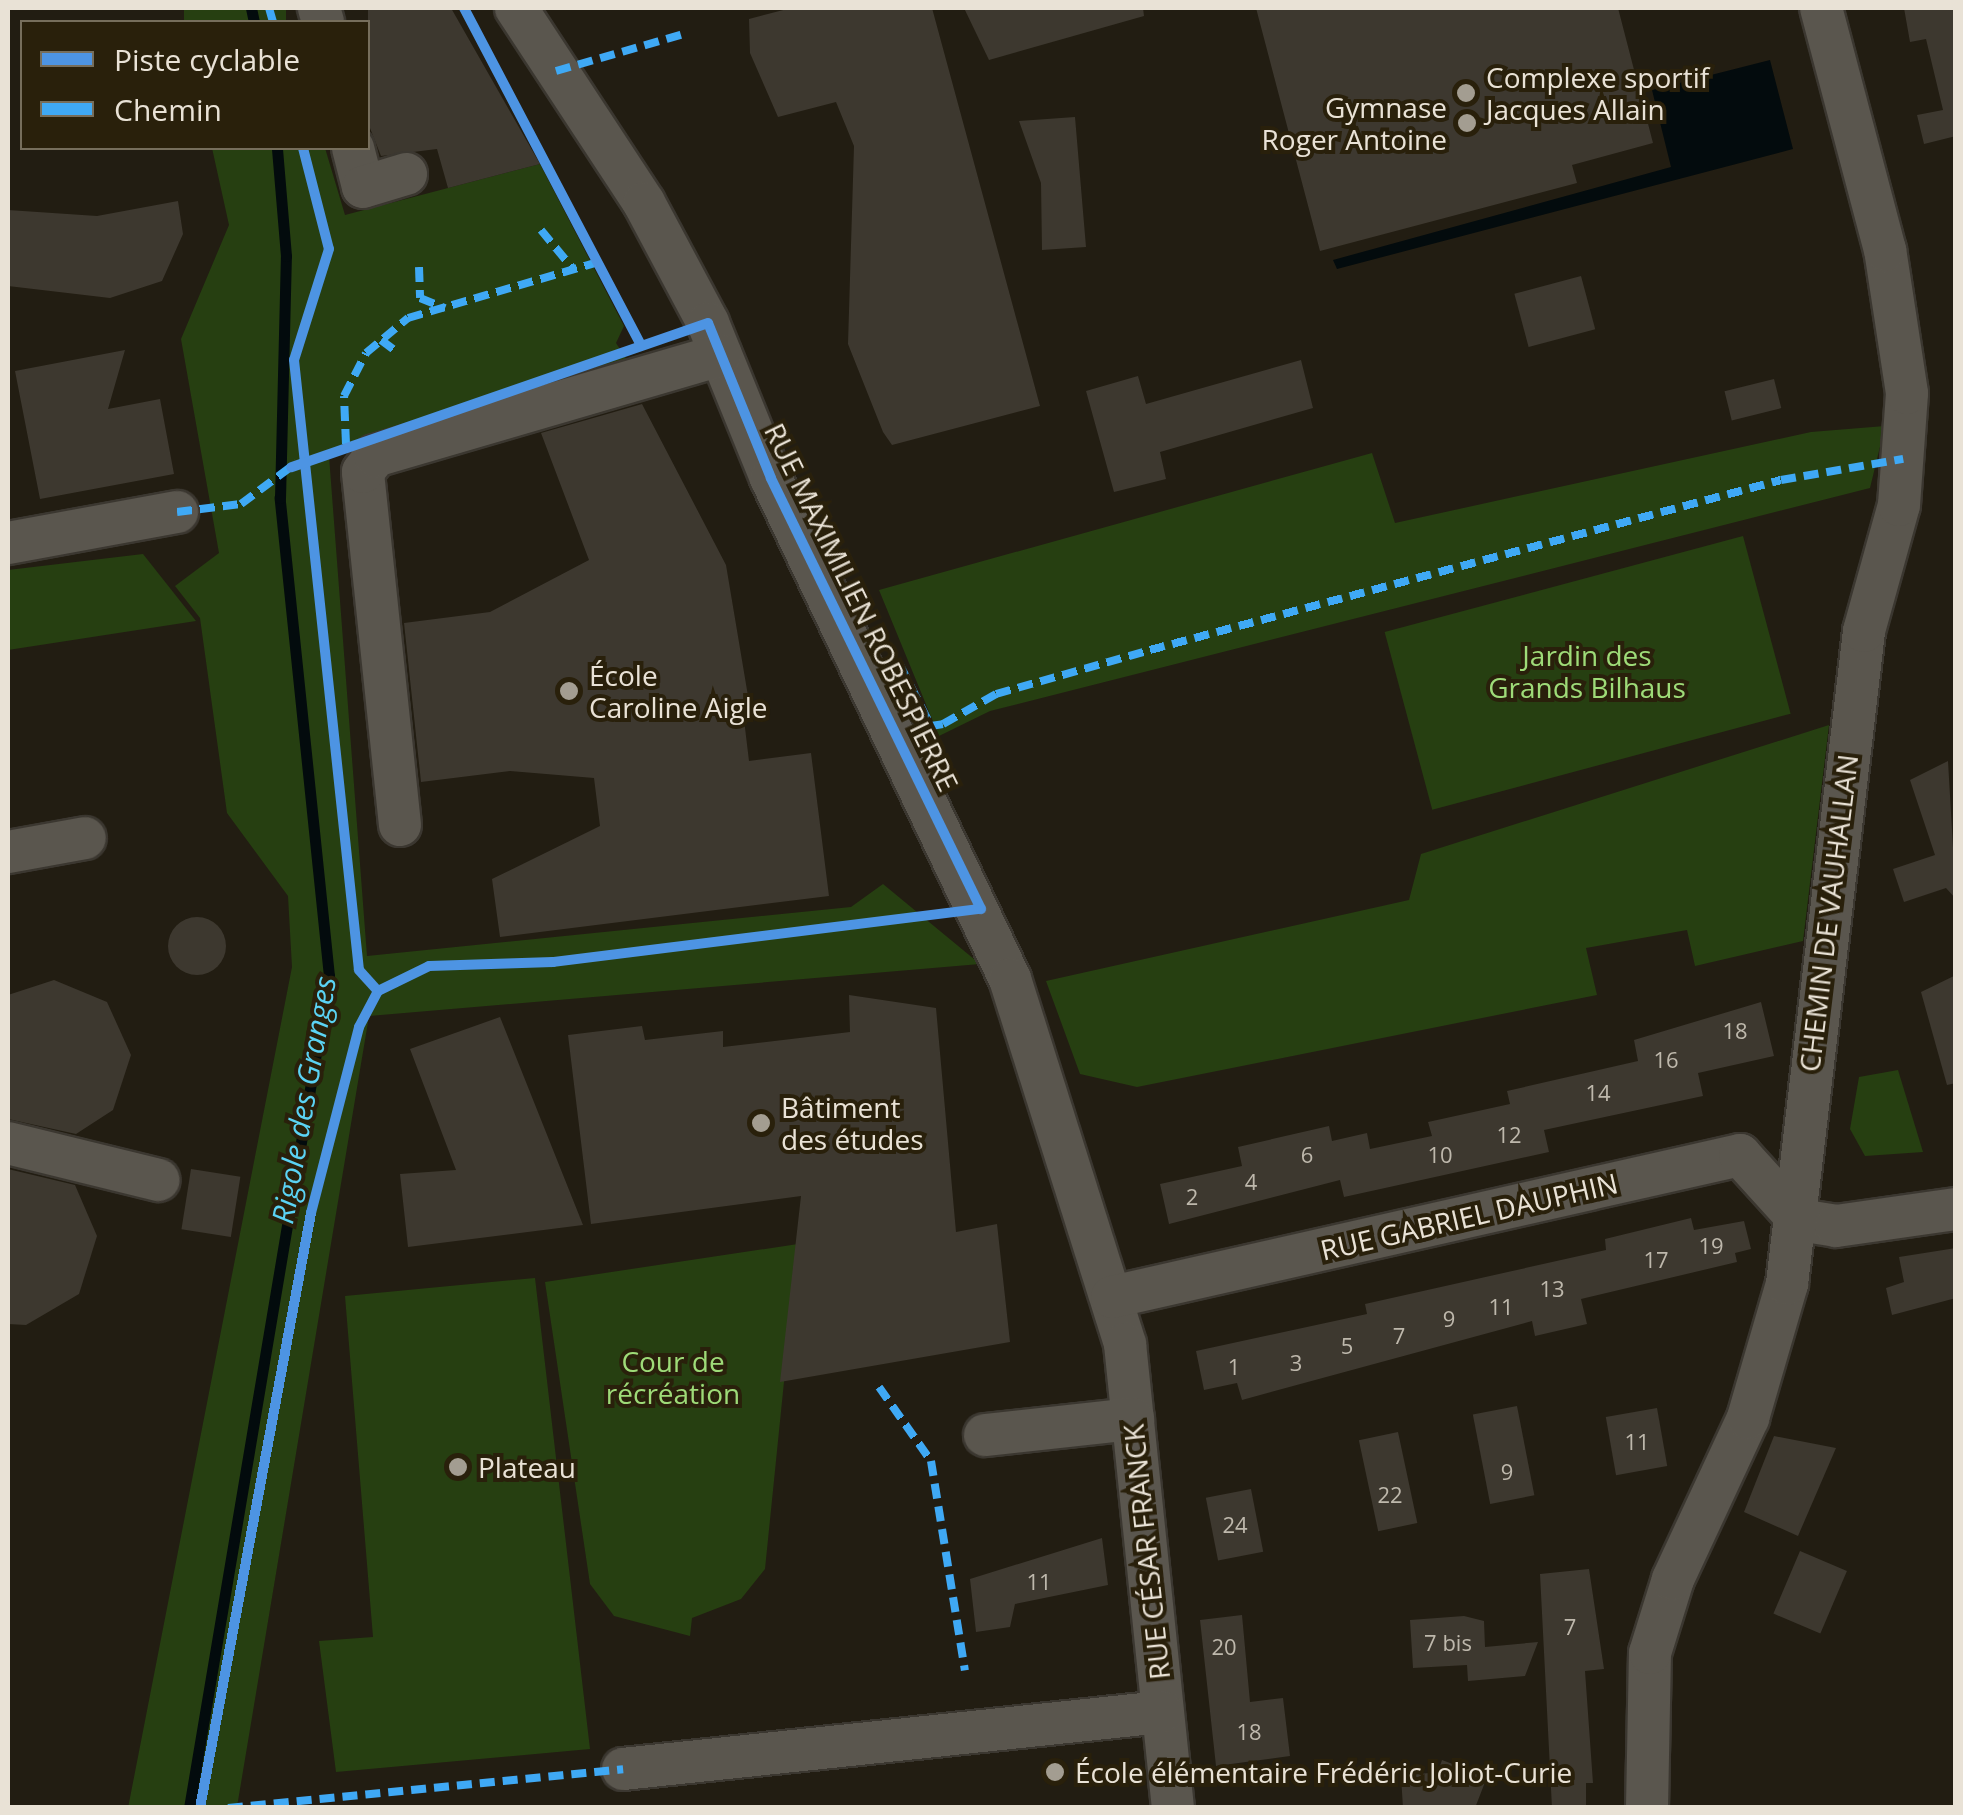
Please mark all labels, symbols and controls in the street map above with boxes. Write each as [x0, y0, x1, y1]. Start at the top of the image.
legend [20, 20, 370, 150]
text: Piste cyclable [114, 39, 300, 80]
place label: Complexe sportif Jacques Allain [1486, 60, 1709, 126]
marker: Complexe sportif Jacques Allain [1455, 82, 1477, 104]
text: Chemin [114, 89, 222, 130]
place label: Gymnase Roger Antoine [1262, 90, 1447, 156]
marker: Gymnase Roger Antoine [1456, 112, 1478, 134]
street label: RUE MAXIMILIEN ROBESPIERRE [758, 418, 966, 796]
park label: Jardin des Grands Bilhaus [1488, 638, 1686, 704]
place label: École Caroline Aigle [589, 658, 768, 724]
marker: École Caroline Aigle [558, 680, 580, 702]
street label: CHEMIN DE VAUHALLAN [1792, 752, 1864, 1074]
water label: Rigole des Granges [265, 974, 343, 1226]
house number: 18 [1722, 1018, 1748, 1044]
house number: 16 [1653, 1047, 1679, 1073]
house number: 14 [1585, 1080, 1611, 1106]
place label: Bâtiment des études [781, 1090, 924, 1156]
marker: Bâtiment des études [750, 1112, 772, 1134]
house number: 12 [1496, 1122, 1522, 1148]
house number: 6 [1301, 1142, 1313, 1168]
house number: 10 [1427, 1142, 1453, 1168]
street label: RUE GABRIEL DAUPHIN [1317, 1165, 1621, 1267]
house number: 4 [1245, 1169, 1257, 1195]
house number: 2 [1186, 1184, 1198, 1210]
house number: 19 [1698, 1233, 1724, 1259]
house number: 17 [1643, 1247, 1669, 1273]
house number: 13 [1539, 1276, 1565, 1302]
house number: 11 [1488, 1294, 1514, 1320]
house number: 9 [1443, 1306, 1455, 1332]
house number: 7 [1393, 1323, 1405, 1349]
house number: 5 [1341, 1333, 1353, 1359]
park label: Cour de récréation [606, 1344, 740, 1410]
house number: 3 [1290, 1350, 1302, 1376]
house number: 1 [1228, 1354, 1240, 1380]
street label: RUE CÉSAR FRANCK [1116, 1423, 1176, 1681]
house number: 11 [1624, 1429, 1650, 1455]
place label: Plateau [478, 1450, 576, 1484]
marker: Plateau [447, 1456, 469, 1478]
house number: 9 [1501, 1459, 1513, 1485]
house number: 22 [1377, 1482, 1403, 1508]
house number: 24 [1222, 1512, 1248, 1538]
house number: 11 [1026, 1569, 1052, 1595]
house number: 7 [1564, 1614, 1576, 1640]
house number: 7 bis [1424, 1630, 1472, 1656]
house number: 20 [1211, 1634, 1237, 1660]
house number: 18 [1236, 1719, 1262, 1745]
place label: École élémentaire Frédéric Joliot-Curie [1075, 1755, 1572, 1789]
marker: École élémentaire Frédéric Joliot-Curie [1044, 1761, 1066, 1783]

